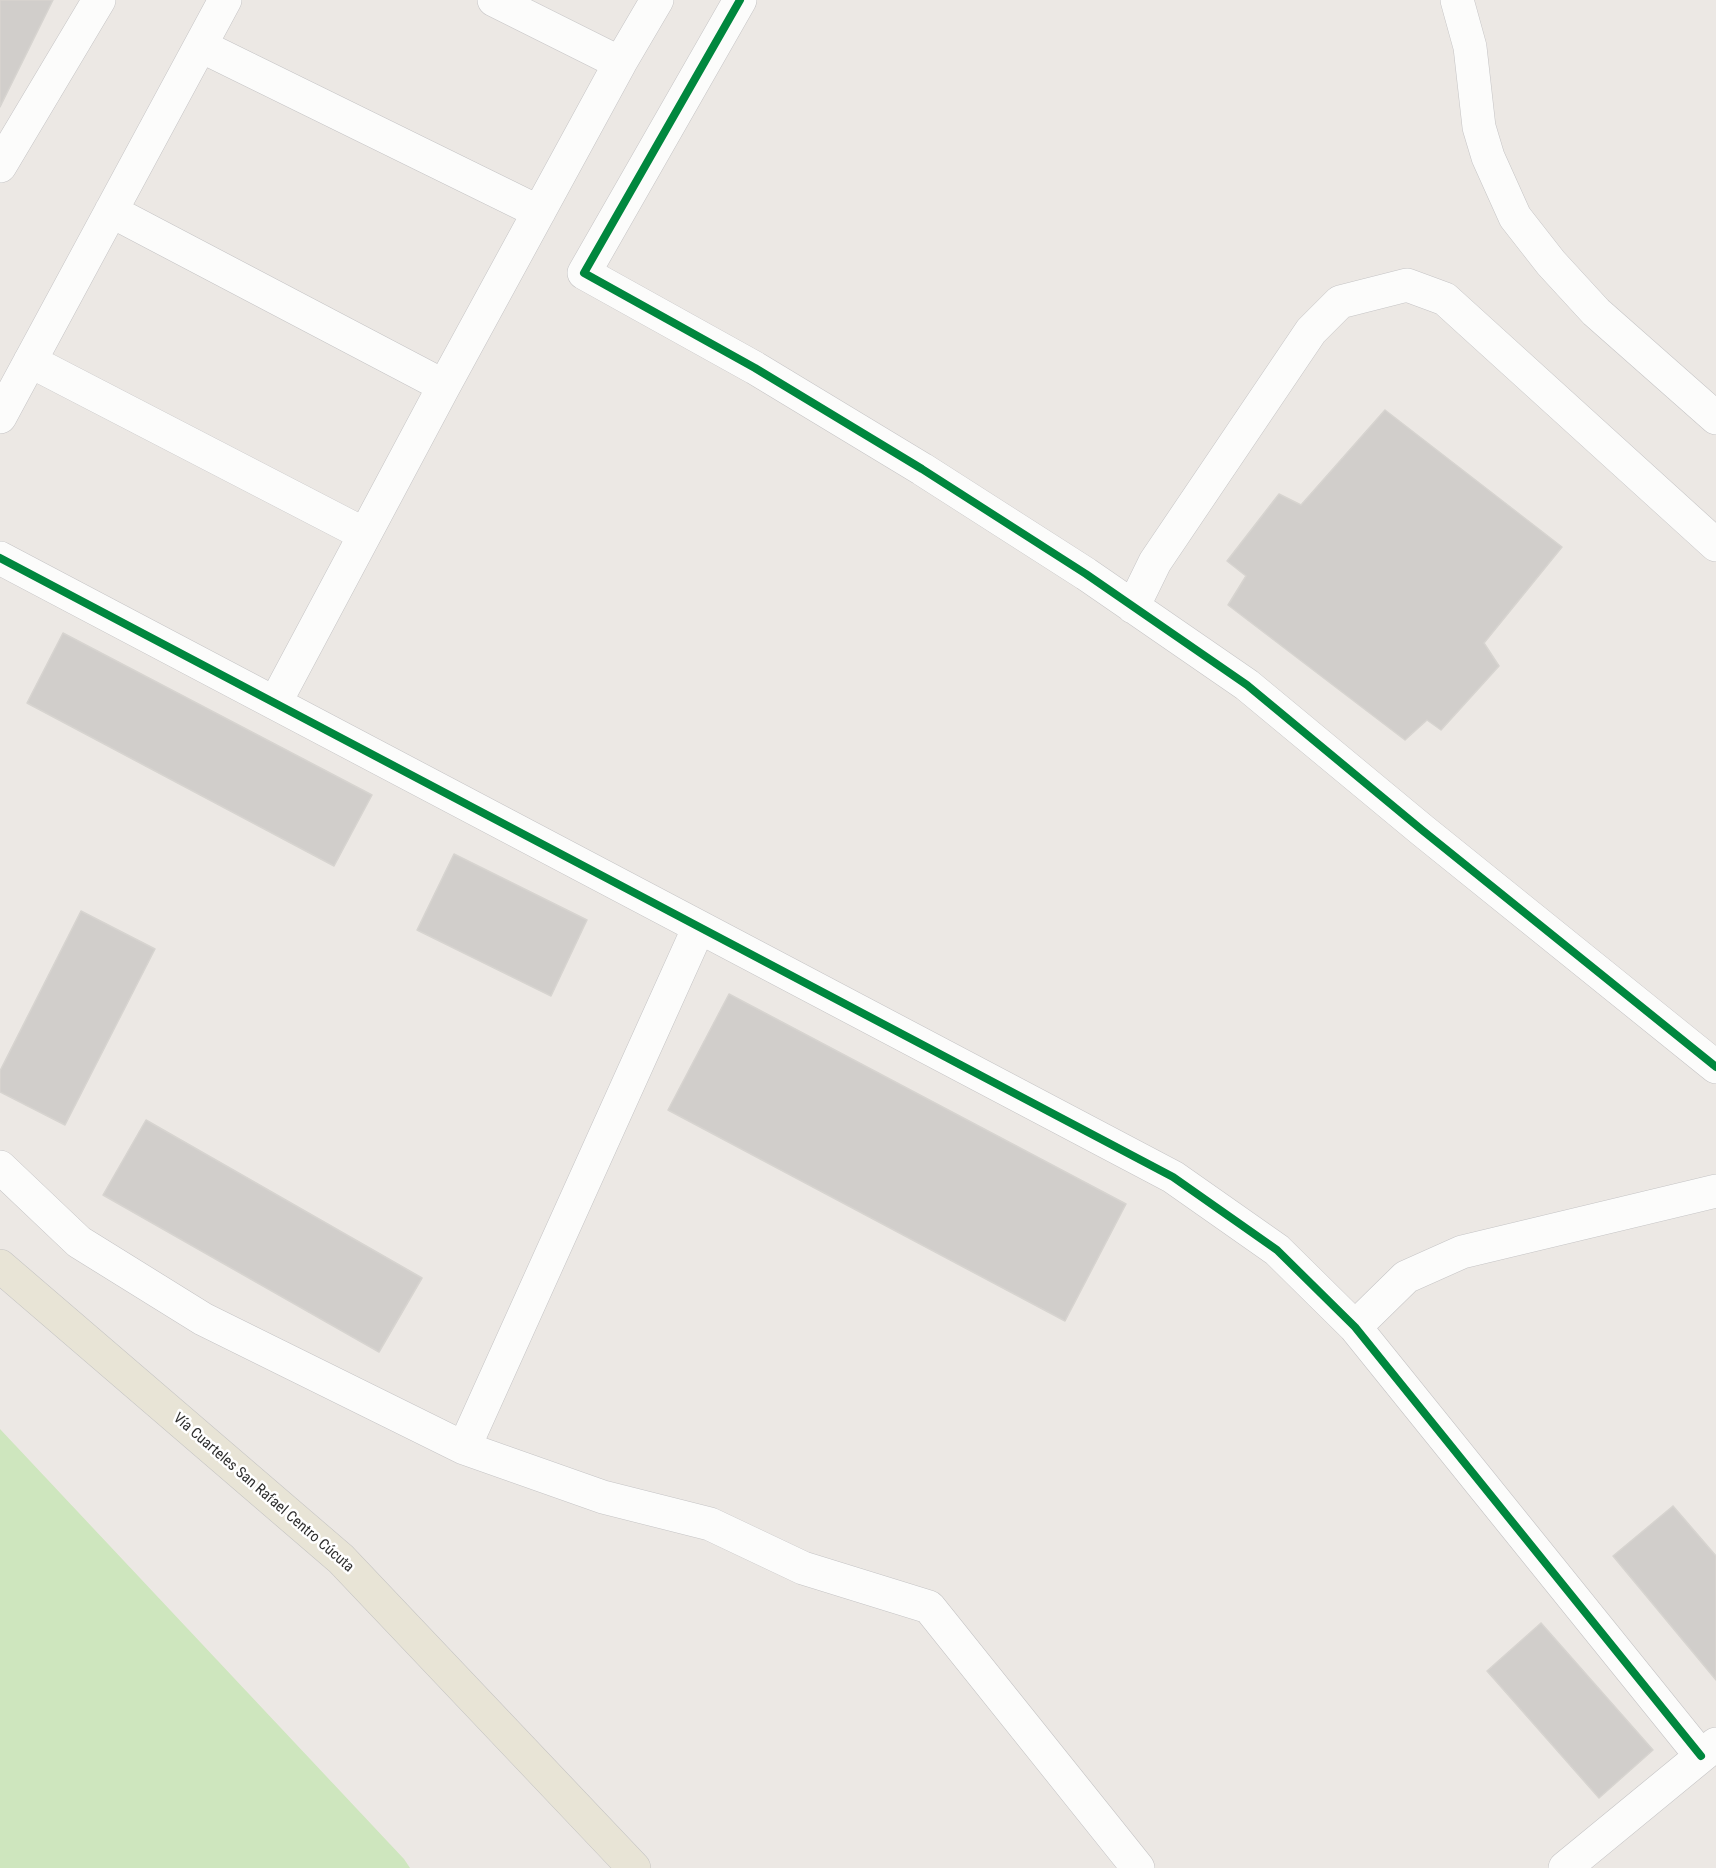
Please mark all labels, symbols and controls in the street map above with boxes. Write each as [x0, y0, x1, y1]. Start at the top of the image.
street label: Vía Cuarteles San Rafael Centro Cúcuta [169, 1410, 357, 1576]

